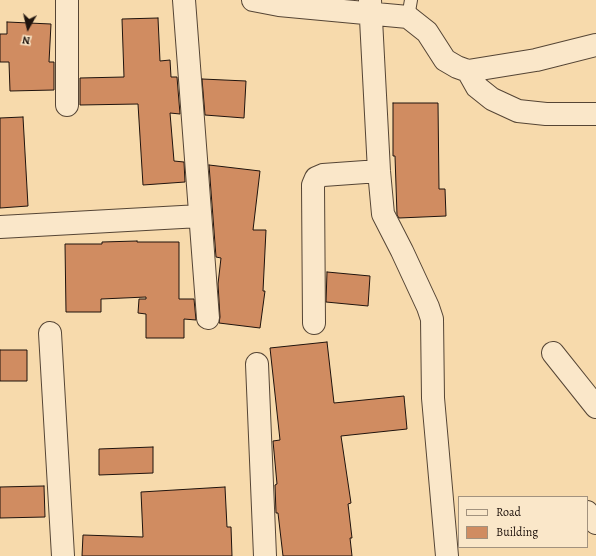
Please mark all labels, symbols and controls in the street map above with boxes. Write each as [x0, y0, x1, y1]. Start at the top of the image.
north arrow [8, 8, 48, 48]
text: N [21, 32, 31, 48]
legend [458, 496, 588, 548]
text: Road [496, 504, 521, 520]
text: Building [496, 524, 538, 540]

